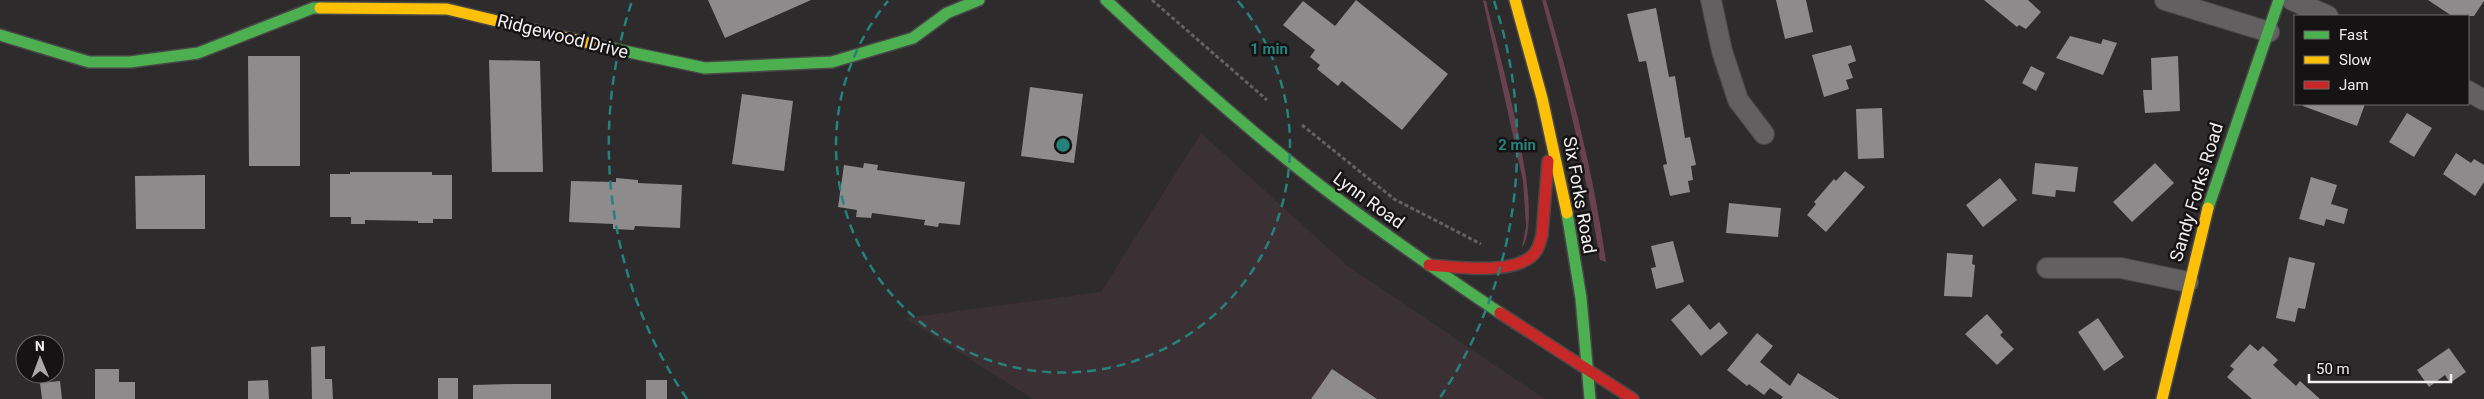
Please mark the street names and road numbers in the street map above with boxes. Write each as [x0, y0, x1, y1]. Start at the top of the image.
street label: Ridgewood Drive [495, 10, 631, 62]
street label: Sandy Forks Road [2165, 120, 2227, 264]
street label: Six Forks Road [1559, 135, 1601, 255]
street label: Lynn Road [1329, 167, 1409, 233]

